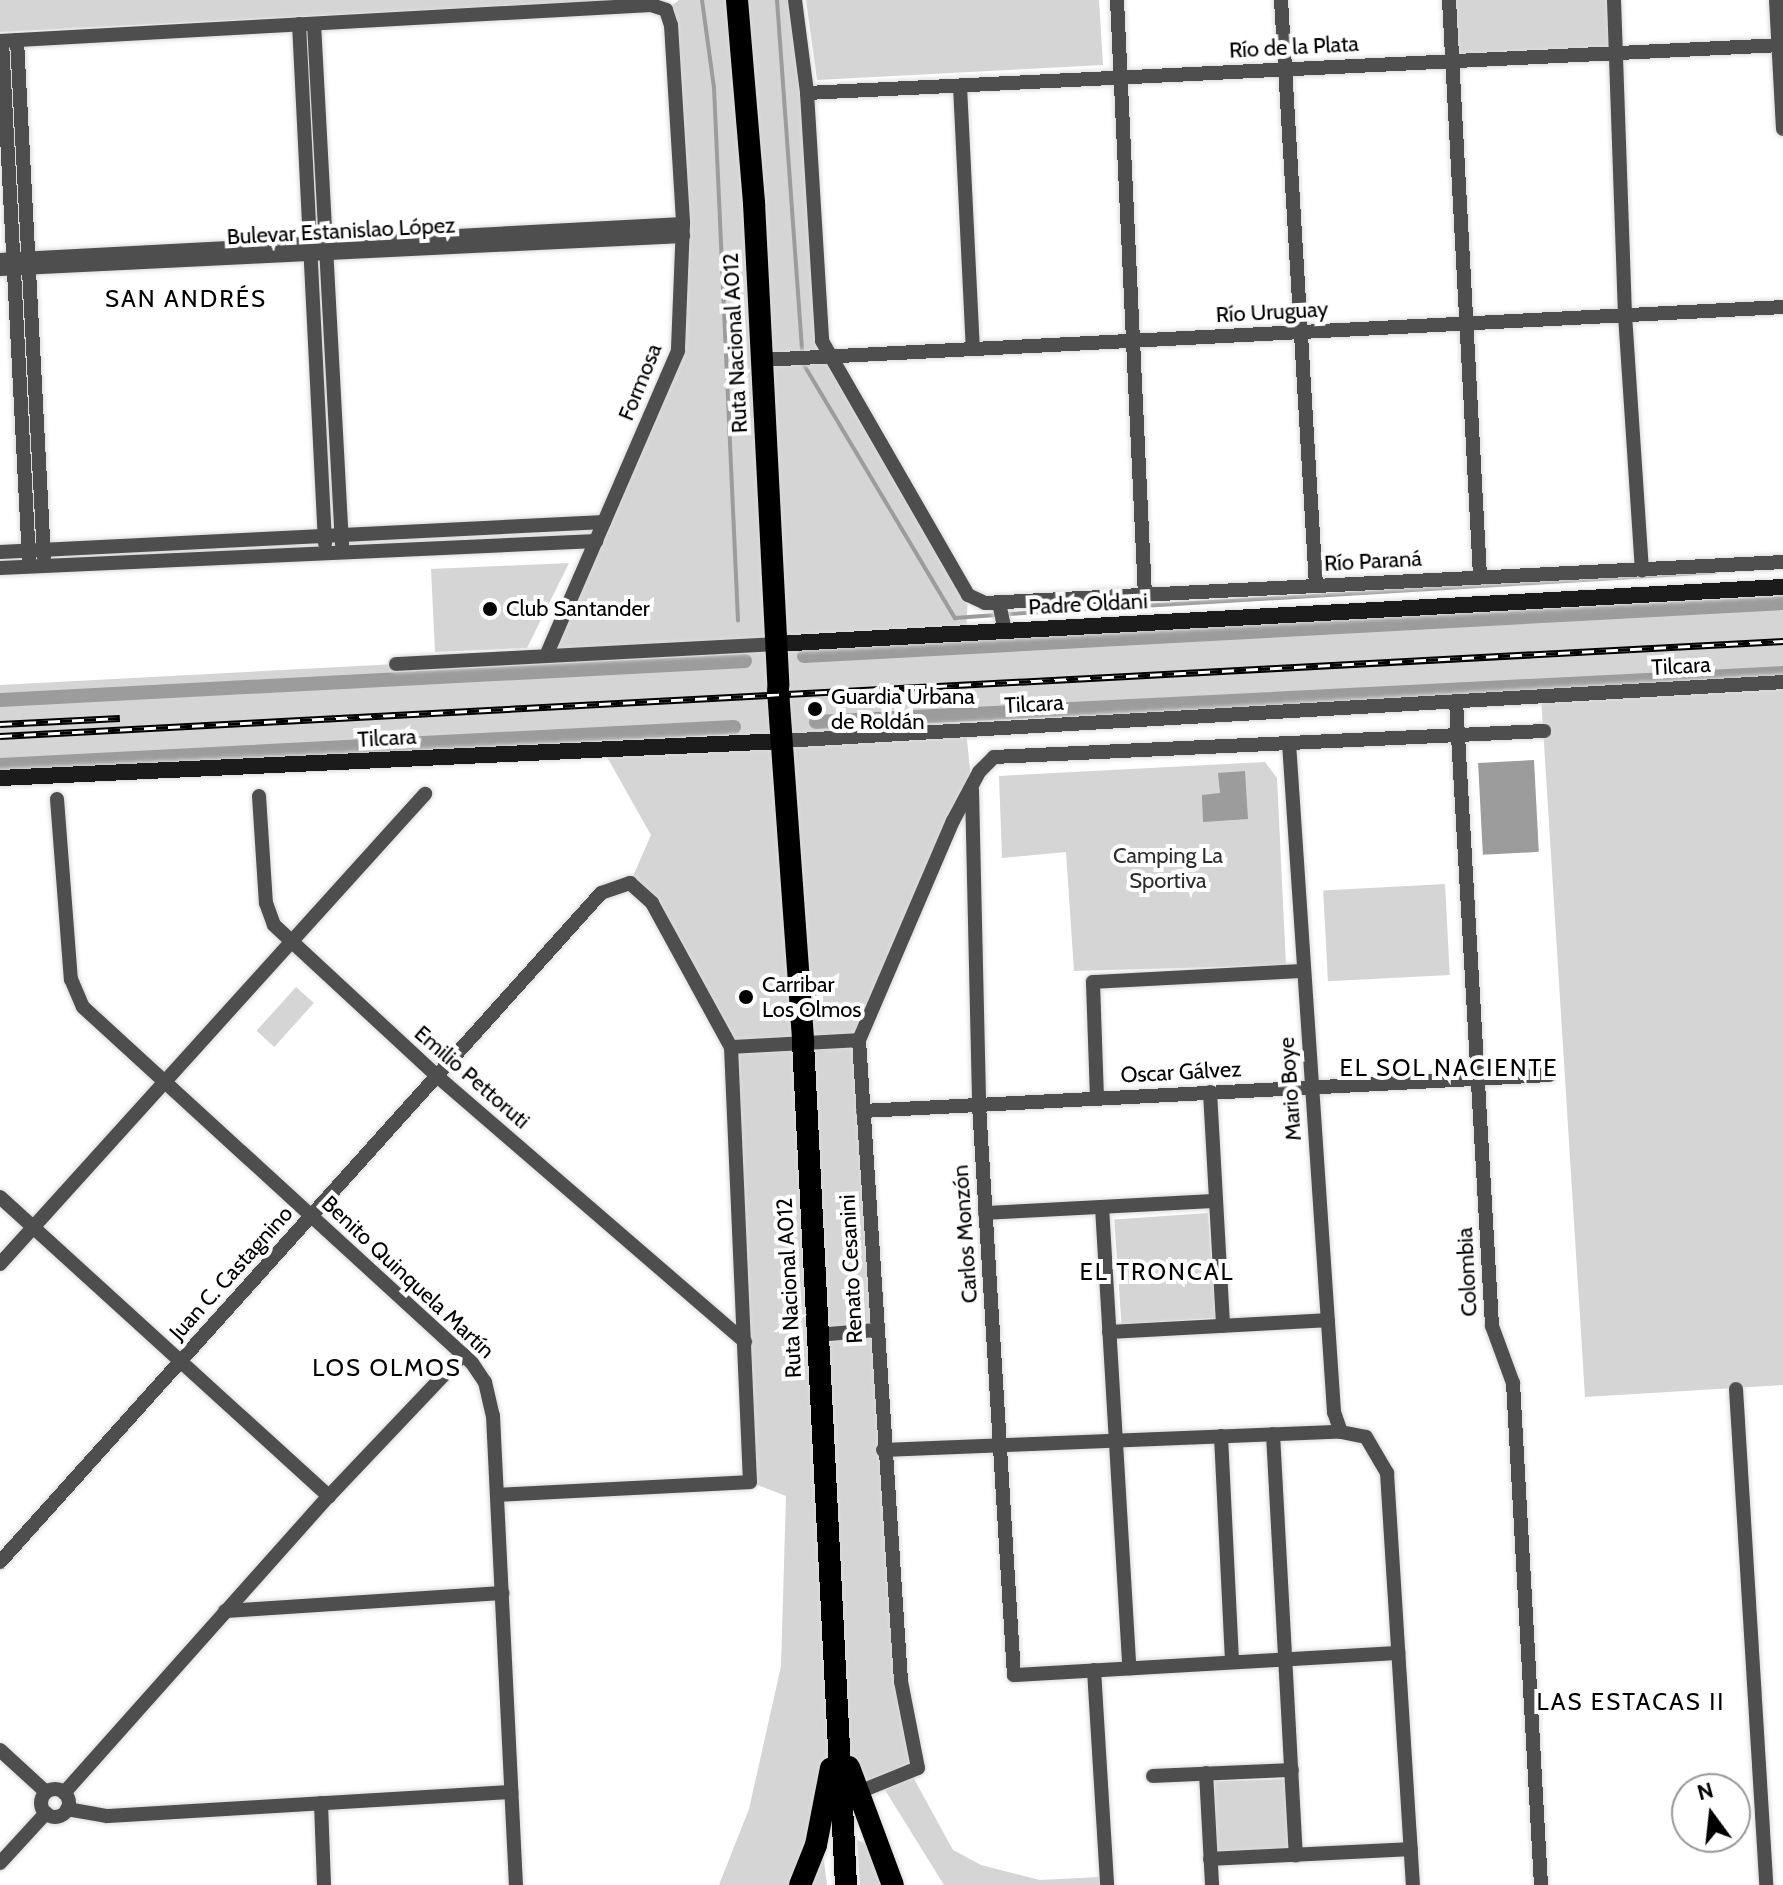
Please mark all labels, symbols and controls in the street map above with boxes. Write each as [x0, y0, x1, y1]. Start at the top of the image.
street label: Río de la Plata [1228, 30, 1360, 64]
street label: Bulevar Estanislao López [226, 212, 456, 250]
street label: Ruta Nacional A012 [717, 252, 753, 434]
district label: SAN ANDRÉS [105, 285, 267, 313]
street label: Río Uruguay [1215, 296, 1329, 328]
street label: Formosa [613, 340, 667, 424]
street label: Río Paraná [1323, 545, 1423, 577]
street label: Padre Oldani [1028, 588, 1148, 620]
place label: Club Santander [506, 596, 650, 622]
marker: Club Santander [481, 600, 499, 618]
street label: Tilcara [1651, 651, 1711, 681]
place label: Guardia Urbana de Roldán [831, 683, 975, 734]
street label: Tilcara [1004, 689, 1064, 719]
marker: Guardia Urbana de Roldán [806, 700, 824, 718]
street label: Tilcara [357, 723, 417, 753]
park label: Camping La Sportiva [1113, 842, 1223, 894]
place label: Carribar Los Olmos [762, 971, 861, 1022]
marker: Carribar Los Olmos [737, 988, 755, 1006]
street label: Emilio Pettoruti [409, 1020, 535, 1134]
street label: Mario Boye [1273, 1036, 1307, 1142]
district label: EL SOL NACIENTE [1339, 1054, 1559, 1082]
street label: Oscar Gálvez [1120, 1056, 1242, 1088]
street label: Carlos Monzón [947, 1164, 983, 1304]
street label: Benito Quinquela Martín [316, 1190, 500, 1364]
street label: Renato Cesanini [834, 1194, 868, 1344]
street label: Ruta Nacional A012 [771, 1197, 807, 1379]
street label: Juan C. Castagnino [164, 1201, 298, 1345]
street label: Colombia [1451, 1227, 1483, 1317]
district label: EL TRONCAL [1080, 1258, 1234, 1286]
district label: LOS OLMOS [312, 1354, 462, 1382]
district label: LAS ESTACAS II [1537, 1688, 1725, 1716]
north arrow [1671, 1773, 1751, 1853]
text: N [1694, 1776, 1716, 1806]

